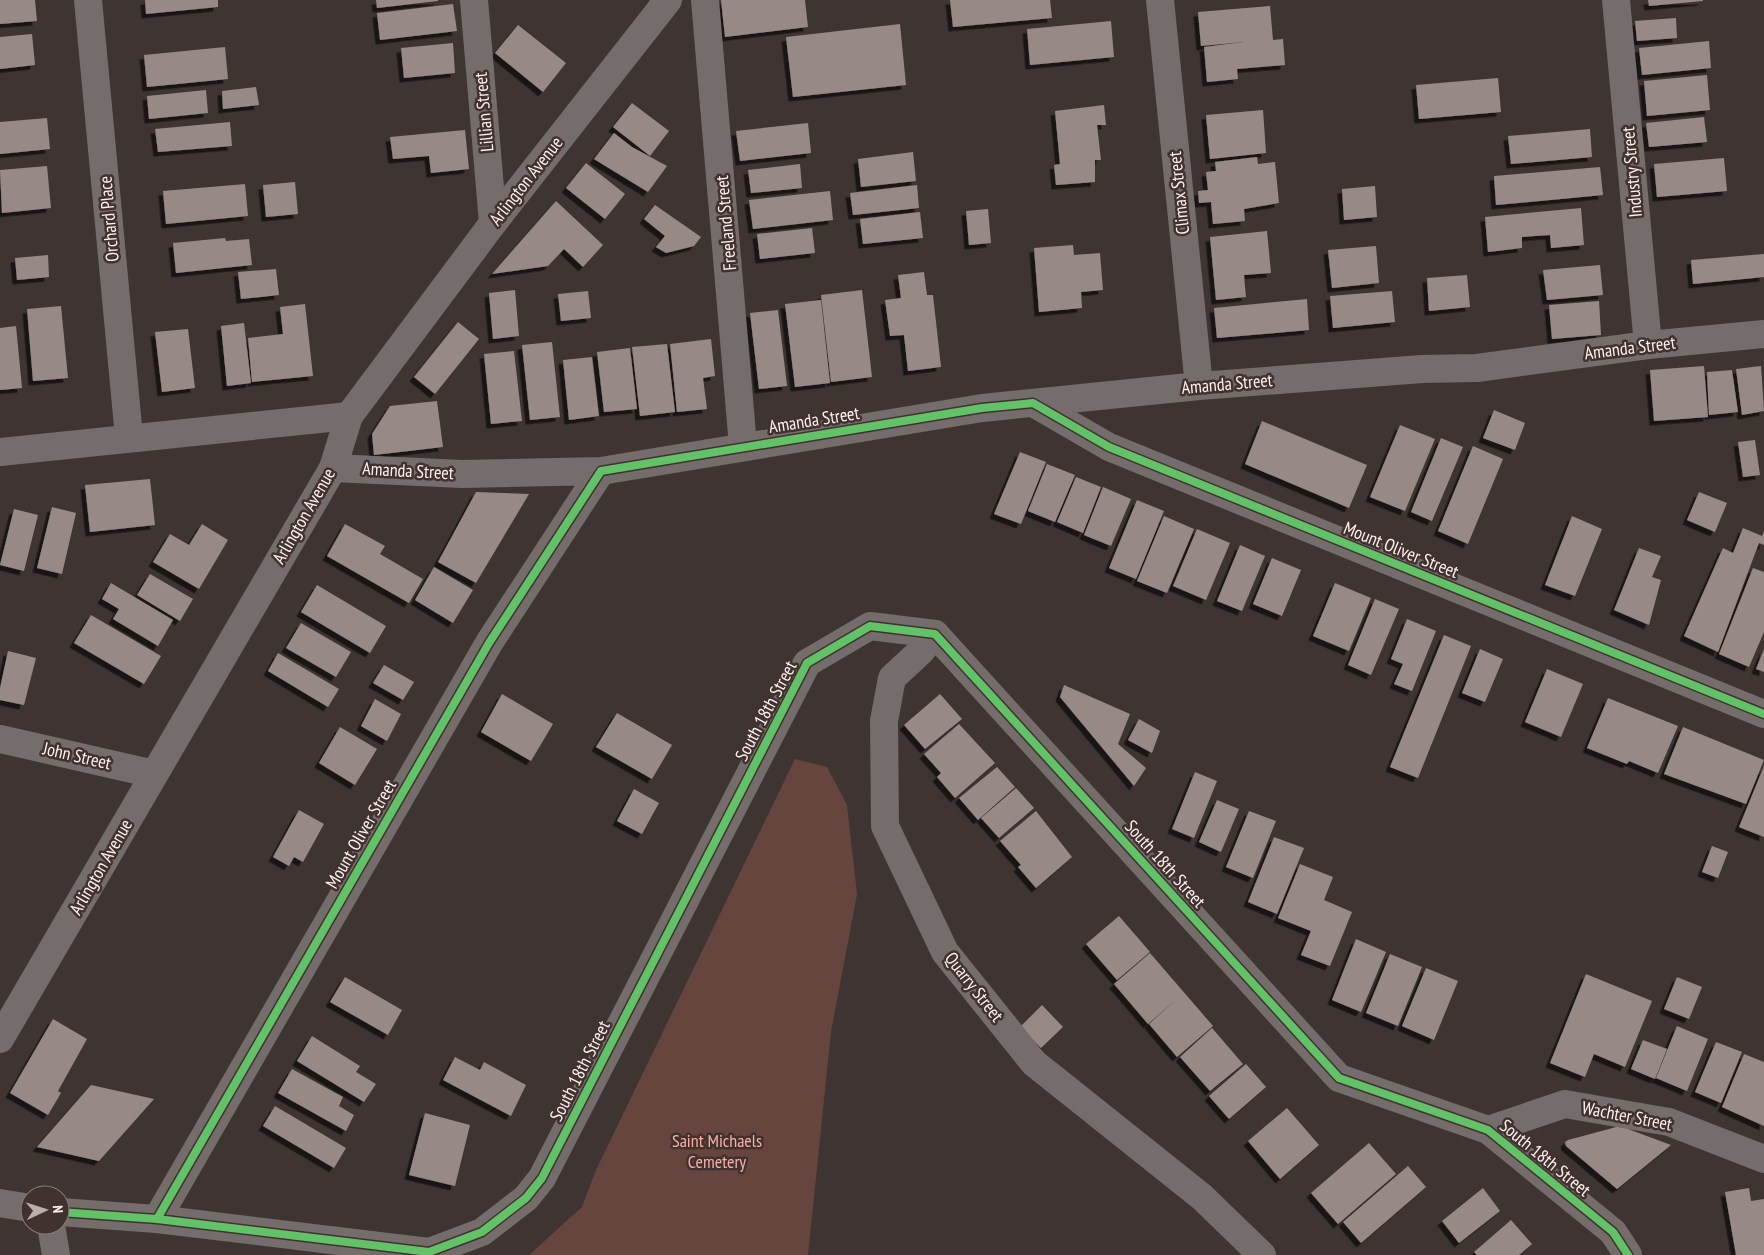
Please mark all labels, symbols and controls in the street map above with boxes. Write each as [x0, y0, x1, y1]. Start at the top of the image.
street label: Lillian Street [469, 71, 498, 153]
street label: Industry Street [1616, 126, 1647, 218]
street label: Arlington Avenue [484, 132, 567, 230]
street label: Climax Street [1163, 150, 1194, 236]
street label: Orchard Place [93, 175, 124, 263]
street label: Freeland Street [710, 175, 741, 271]
street label: Amanda Street [1583, 331, 1677, 364]
street label: Amanda Street [1180, 368, 1274, 399]
street label: Amanda Street [767, 401, 861, 438]
street label: Amanda Street [362, 457, 454, 484]
street label: Arlington Avenue [267, 464, 340, 568]
street label: Mount Oliver Street [1340, 516, 1462, 583]
street label: South 18th Street [730, 657, 802, 765]
street label: John Street [40, 736, 113, 774]
street label: Mount Oliver Street [320, 775, 401, 892]
street label: Arlington Avenue [64, 815, 137, 919]
street label: South 18th Street [1120, 815, 1211, 912]
street label: Quarry Street [940, 947, 1009, 1026]
street label: South 18th Street [544, 1016, 615, 1125]
street label: Wachter Street [1580, 1096, 1674, 1136]
street label: South 18th Street [1495, 1114, 1595, 1201]
park label: Saint Michaels Cemetery [672, 1129, 762, 1173]
north arrow [20, 1185, 70, 1235]
text: N [49, 1205, 67, 1213]

